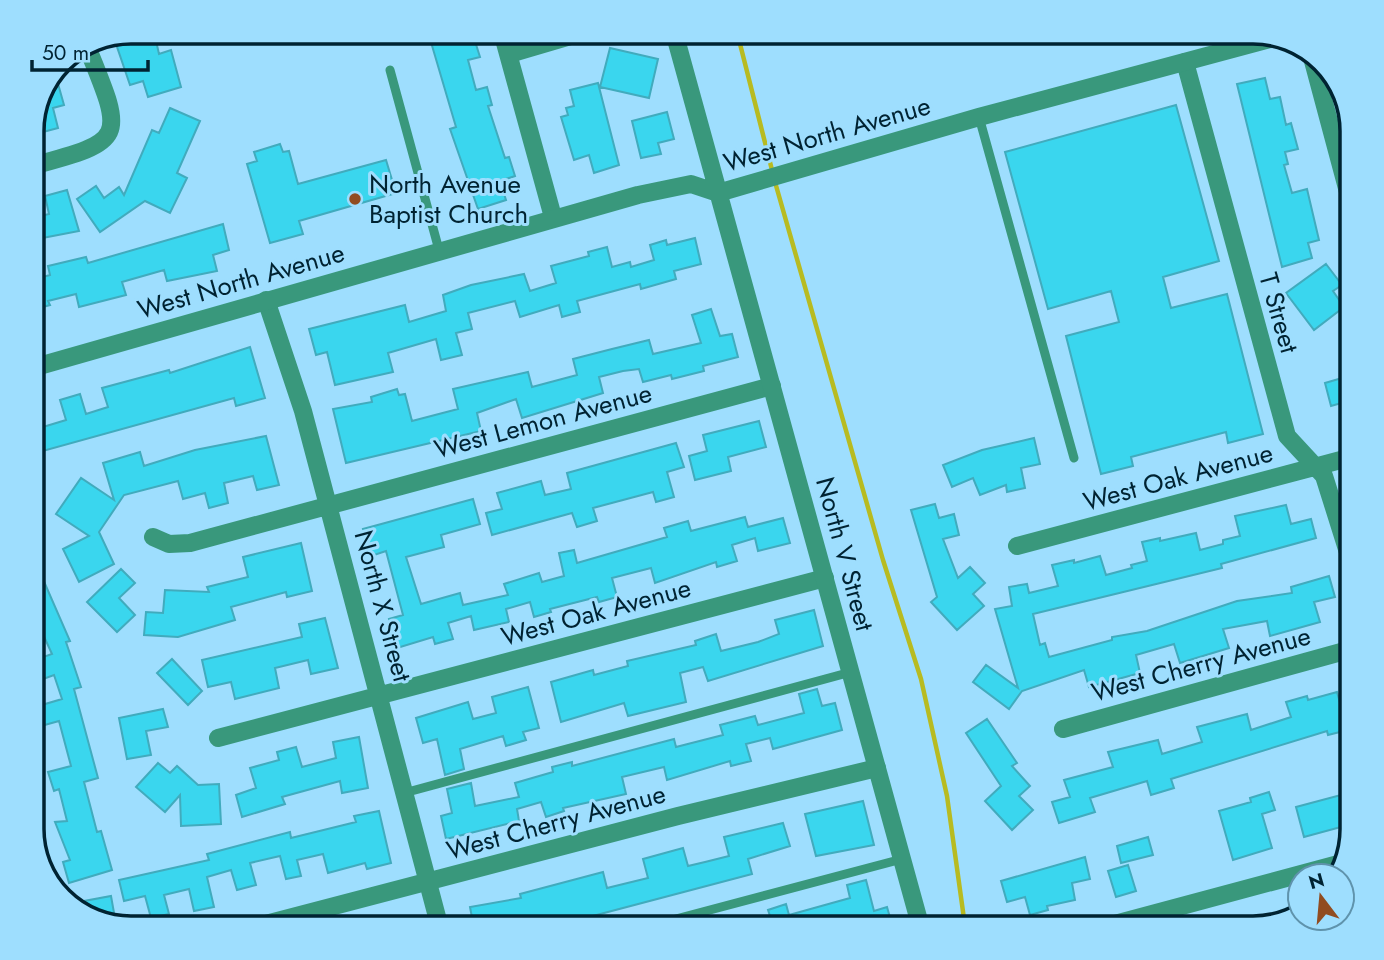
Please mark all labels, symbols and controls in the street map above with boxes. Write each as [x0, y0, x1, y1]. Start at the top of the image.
scale bar [32, 28, 147, 72]
text: 50 m [42, 38, 89, 68]
street label: West North Avenue [719, 86, 935, 182]
place label: North Avenue Baptist Church [369, 165, 528, 233]
marker: North Avenue Baptist Church [347, 191, 363, 207]
street label: West North Avenue [133, 233, 349, 329]
street label: T Street [1249, 268, 1309, 358]
street label: West Lemon Avenue [430, 374, 656, 468]
street label: West Oak Avenue [1079, 433, 1277, 521]
street label: North V Street [806, 473, 884, 636]
street label: North X Street [345, 526, 422, 687]
street label: West Oak Avenue [497, 568, 695, 656]
street label: West Cherry Avenue [1087, 616, 1315, 712]
street label: West Cherry Avenue [442, 774, 670, 870]
north arrow [1286, 862, 1356, 932]
text: N [1305, 866, 1327, 896]

